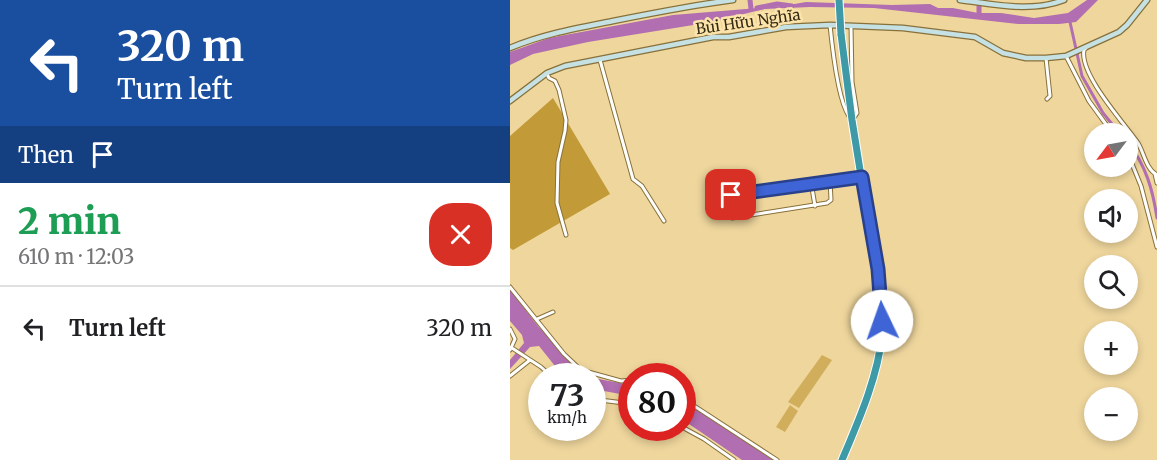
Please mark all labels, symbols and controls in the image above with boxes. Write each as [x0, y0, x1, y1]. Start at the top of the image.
street label: Bùi Hữu Nghĩa [694, 5, 801, 38]
text: 320 m [117, 20, 244, 72]
icon: left [18, 24, 96, 102]
text: Turn left [117, 72, 232, 106]
north arrow [1084, 123, 1138, 177]
map controls [1084, 123, 1138, 441]
icon: arrive [86, 138, 119, 171]
text: Then [18, 141, 74, 169]
pin [705, 169, 756, 220]
icon: arrive [714, 178, 747, 211]
button: sound [1084, 189, 1138, 243]
text: 2 min [18, 199, 121, 244]
button: close [429, 203, 492, 266]
text: 610 m · 12:03 [18, 244, 134, 269]
button: search [1084, 255, 1138, 309]
position arrow [850, 289, 914, 353]
icon: left [18, 312, 51, 345]
text: Turn left [69, 314, 166, 342]
text: 320 m [426, 314, 492, 342]
button: + [1084, 321, 1138, 375]
speed limit sign: 80 [618, 363, 696, 441]
text: 73 [550, 376, 584, 414]
button: − [1084, 387, 1138, 441]
text: km/h [547, 408, 587, 427]

